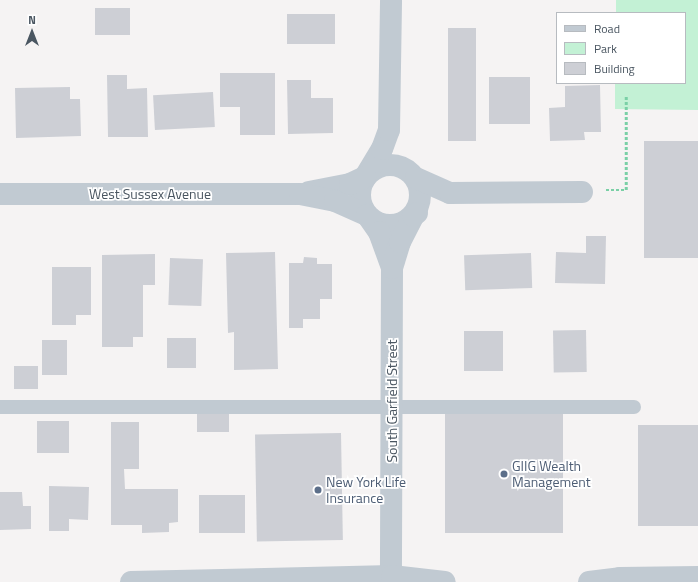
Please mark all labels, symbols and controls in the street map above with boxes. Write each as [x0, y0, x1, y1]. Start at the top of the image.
north arrow [12, 12, 52, 52]
text: N [28, 12, 36, 28]
legend [556, 12, 686, 84]
text: Road [594, 19, 620, 38]
text: Park [594, 39, 617, 58]
text: Building [594, 59, 635, 78]
street label: West Sussex Avenue [89, 186, 211, 202]
street label: South Garfield Street [384, 340, 400, 462]
place label: GIIG Wealth Management [512, 458, 591, 490]
marker: GIIG Wealth Management [499, 469, 509, 479]
place label: New York Life Insurance [326, 474, 406, 506]
marker: New York Life Insurance [313, 485, 323, 495]

